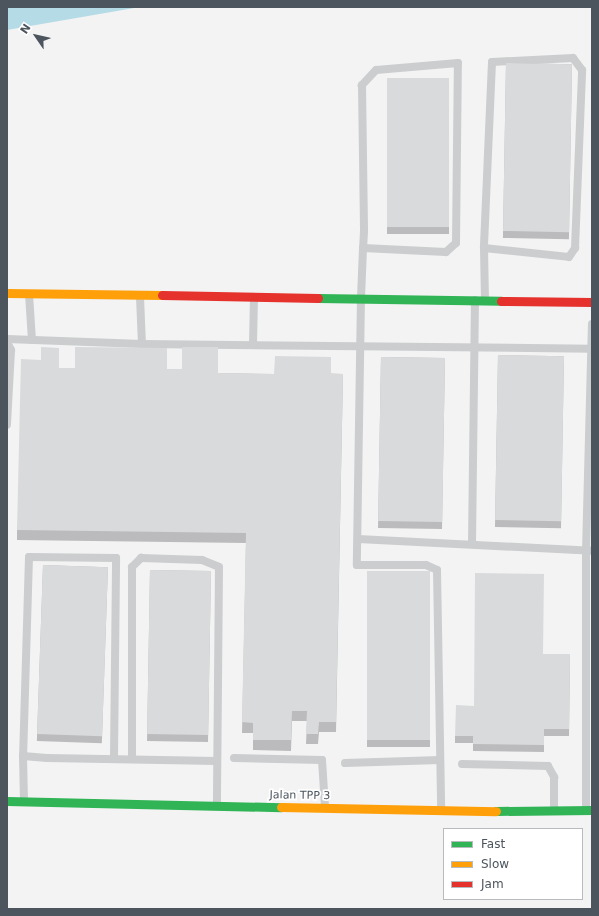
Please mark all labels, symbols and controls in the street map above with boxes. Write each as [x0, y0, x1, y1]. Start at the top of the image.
north arrow [16, 16, 56, 56]
text: N [18, 22, 34, 36]
street label: Jalan TPP 3 [270, 789, 330, 803]
legend [443, 828, 583, 900]
text: Fast [481, 837, 505, 851]
text: Slow [481, 857, 509, 871]
text: Jam [481, 877, 504, 891]

